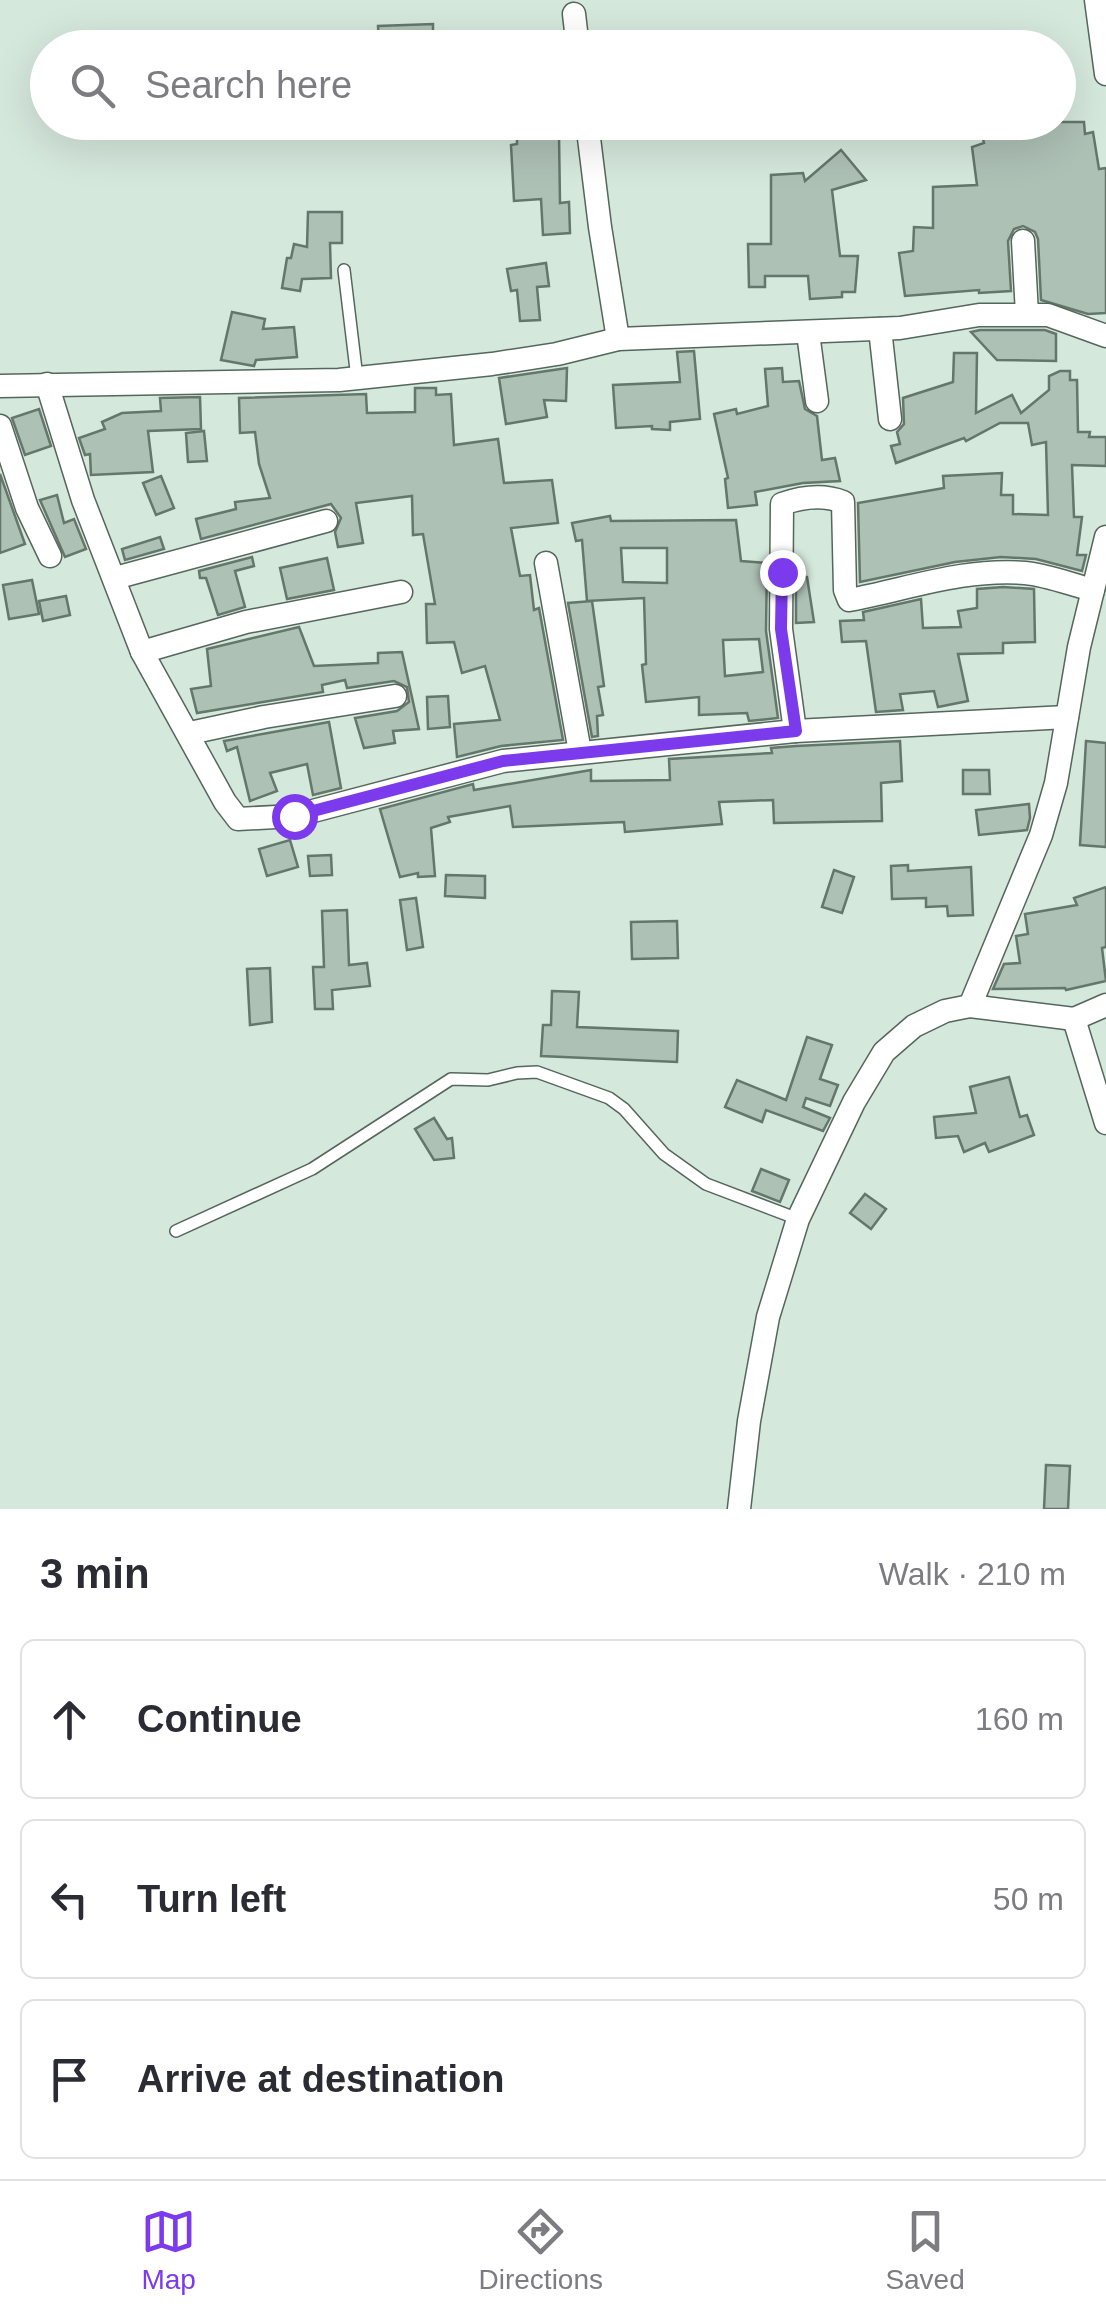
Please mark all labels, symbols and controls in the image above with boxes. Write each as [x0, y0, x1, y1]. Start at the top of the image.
search box [30, 30, 1076, 140]
icon: search [65, 58, 120, 113]
text: Search here [145, 64, 352, 106]
route end [760, 550, 806, 596]
route start [272, 794, 318, 840]
text: 3 min [40, 1550, 150, 1597]
text: Walk · 210 m [879, 1556, 1066, 1592]
icon: ahead [42, 1692, 97, 1747]
text: Continue [137, 1698, 302, 1740]
text: 160 m [975, 1701, 1064, 1737]
icon: left [42, 1872, 97, 1927]
text: Turn left [137, 1878, 286, 1920]
text: 50 m [993, 1881, 1064, 1917]
icon: arrive [42, 2052, 97, 2107]
text: Arrive at destination [137, 2058, 504, 2100]
tab: Map [141, 2204, 196, 2296]
tab: Directions [479, 2204, 603, 2296]
tab: Saved [885, 2204, 965, 2296]

